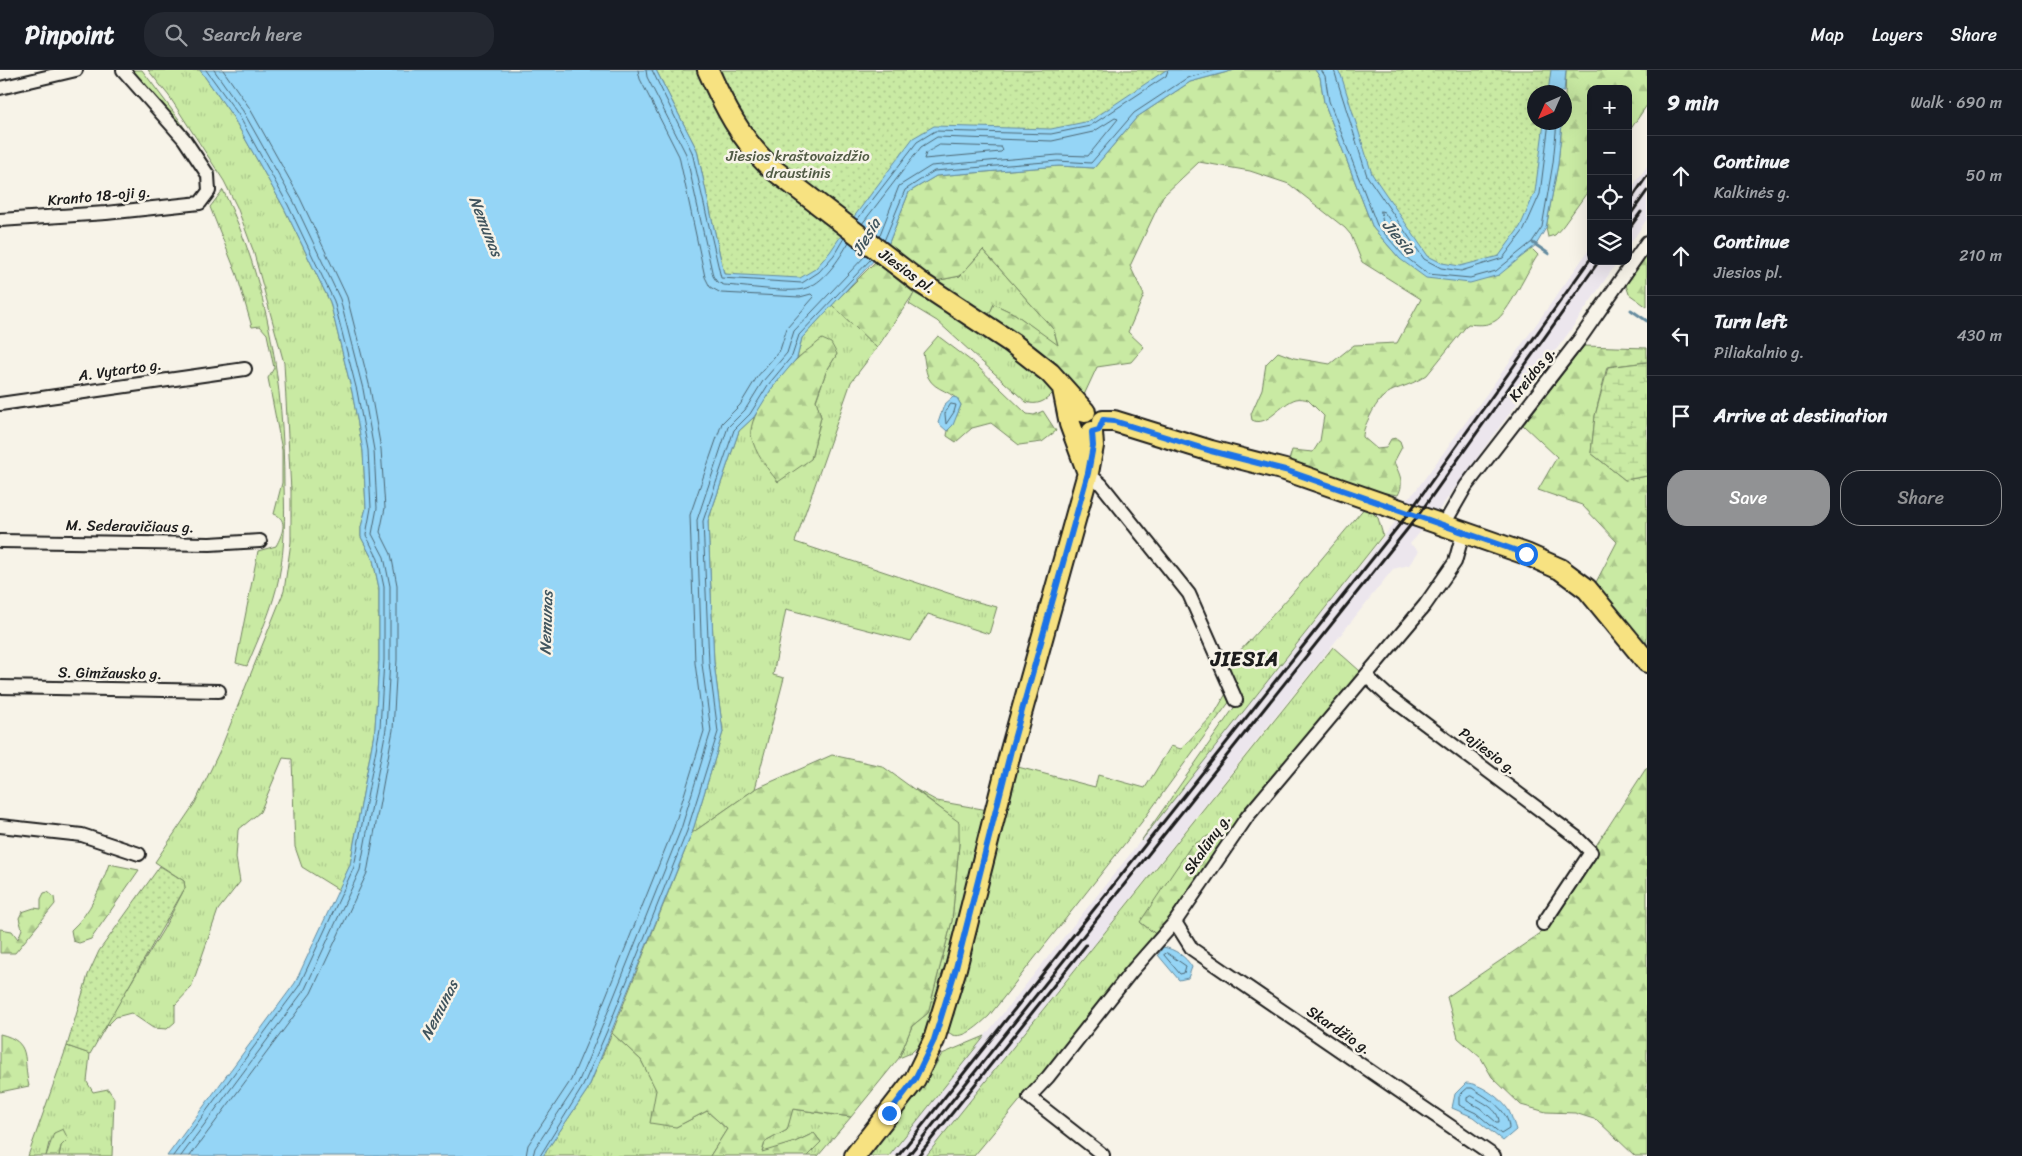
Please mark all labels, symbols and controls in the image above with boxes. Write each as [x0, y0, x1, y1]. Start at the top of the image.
search box [144, 12, 494, 57]
text: Pinpoint [25, 14, 114, 56]
text: Search here [202, 18, 302, 51]
text: Map [1811, 19, 1844, 51]
text: Layers [1872, 19, 1923, 51]
text: Share [1951, 19, 1997, 51]
icon: search [162, 21, 190, 49]
text: 9 min [1667, 84, 1719, 122]
north arrow [1527, 85, 1572, 130]
map controls [1587, 85, 1632, 265]
button: + [1587, 85, 1632, 130]
text: Walk · 690 m [1910, 88, 2002, 117]
button: − [1587, 130, 1632, 175]
park label: Jiesios kraštovaizdžio draustinis [725, 143, 870, 186]
text: Continue [1714, 145, 1790, 178]
text: 50 m [1966, 161, 2002, 190]
icon: ahead [1667, 162, 1695, 190]
button: locate [1587, 175, 1632, 220]
text: Kalkinės g. [1714, 178, 1791, 207]
street label: Kranto 18-oji g. [46, 179, 152, 213]
water label: Nemunas [461, 191, 512, 263]
water label: Jiesia [843, 211, 890, 262]
water label: Jiesia [1375, 212, 1424, 263]
button: layers [1587, 220, 1632, 265]
text: Continue [1714, 225, 1790, 258]
street label: Jiesios pl. [872, 241, 941, 301]
text: 210 m [1959, 241, 2002, 270]
icon: ahead [1667, 242, 1695, 270]
text: Jiesios pl. [1714, 258, 1783, 287]
text: Turn left [1714, 305, 1787, 338]
text: 430 m [1957, 321, 2002, 350]
icon: left [1667, 322, 1695, 350]
text: Piliakalnio g. [1714, 338, 1804, 367]
street label: Kreidos g. [1502, 341, 1562, 407]
street label: A. Vytarto g. [76, 351, 163, 389]
text: Arrive at destination [1714, 399, 1887, 432]
icon: arrive [1667, 402, 1695, 430]
button: Save [1667, 470, 1830, 526]
button: Share [1840, 470, 2002, 526]
street label: M. Sederavičiaus g. [66, 512, 194, 540]
route start [1515, 543, 1538, 566]
water label: Nemunas [530, 588, 562, 655]
district label: JIESIA [1210, 642, 1279, 677]
street label: S. Gimžausko g. [58, 659, 162, 687]
street label: Pajiesio g. [1453, 720, 1523, 782]
street label: Skalūnų g. [1176, 808, 1238, 880]
water label: Nemunas [412, 973, 467, 1045]
street label: Skardžio g. [1301, 999, 1377, 1061]
route end [878, 1102, 901, 1125]

